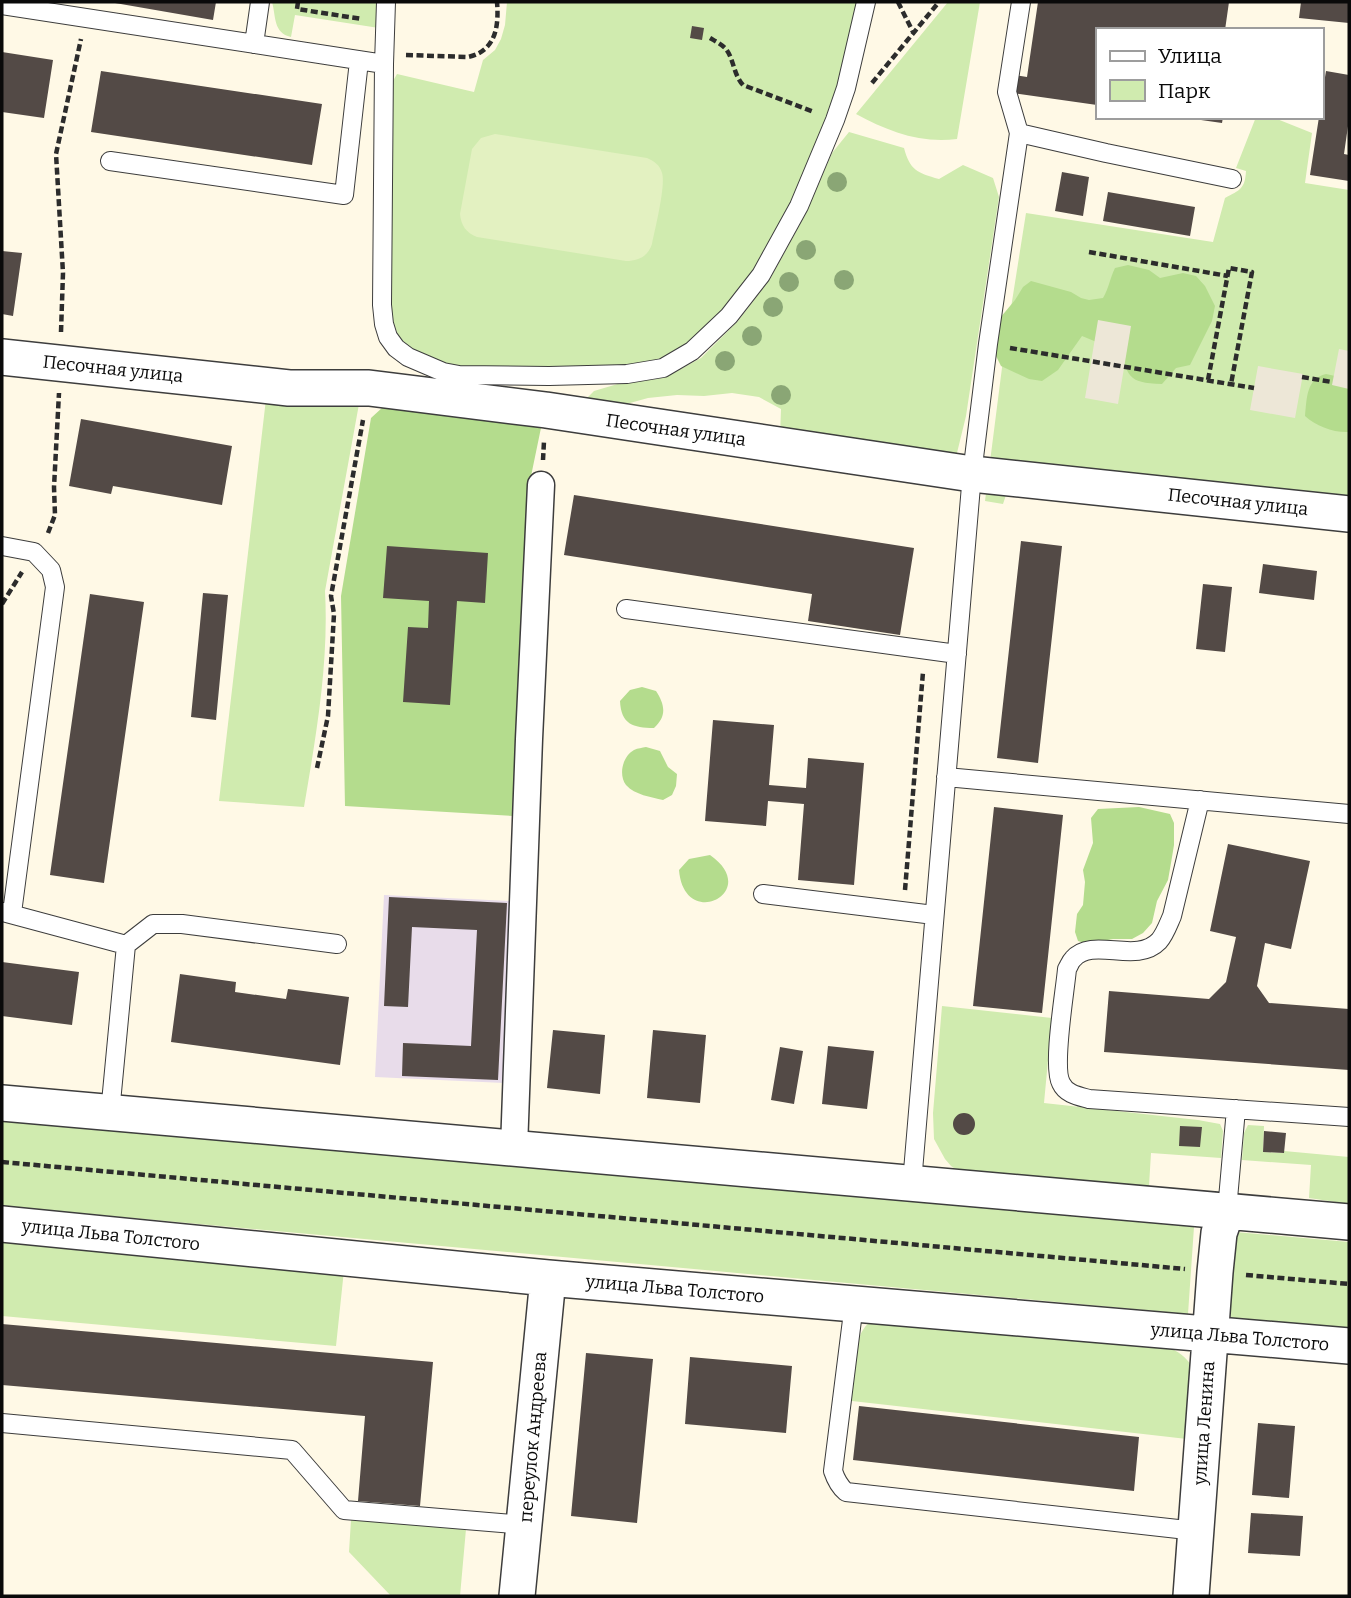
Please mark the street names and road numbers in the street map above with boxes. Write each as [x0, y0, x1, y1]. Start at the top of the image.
street label: Песочная улица [42, 351, 184, 387]
street label: Песочная улица [605, 409, 748, 451]
street label: Песочная улица [1167, 484, 1309, 520]
street label: улица Льва Толстого [20, 1215, 201, 1255]
street label: улица Льва Толстого [584, 1270, 765, 1308]
street label: улица Льва Толстого [1149, 1318, 1330, 1356]
street label: переулок Андреева [515, 1350, 551, 1523]
street label: улица Ленина [1189, 1360, 1219, 1487]

